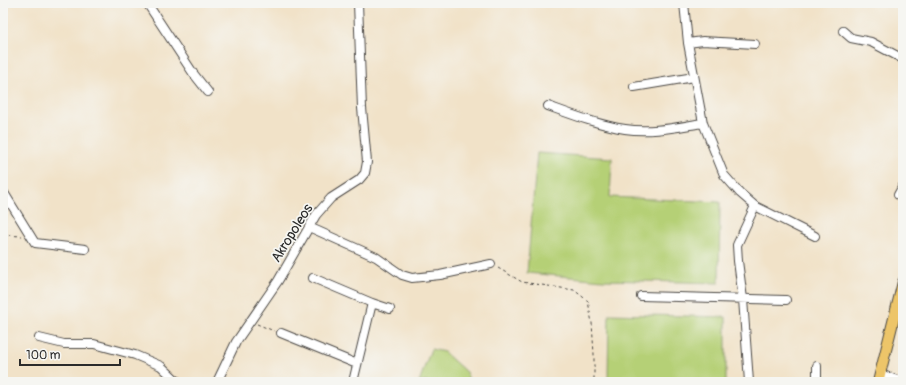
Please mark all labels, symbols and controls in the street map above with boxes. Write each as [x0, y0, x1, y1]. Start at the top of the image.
street label: Akropoleos [267, 200, 317, 265]
scale bar [20, 341, 120, 367]
text: 100 m [26, 348, 61, 363]

